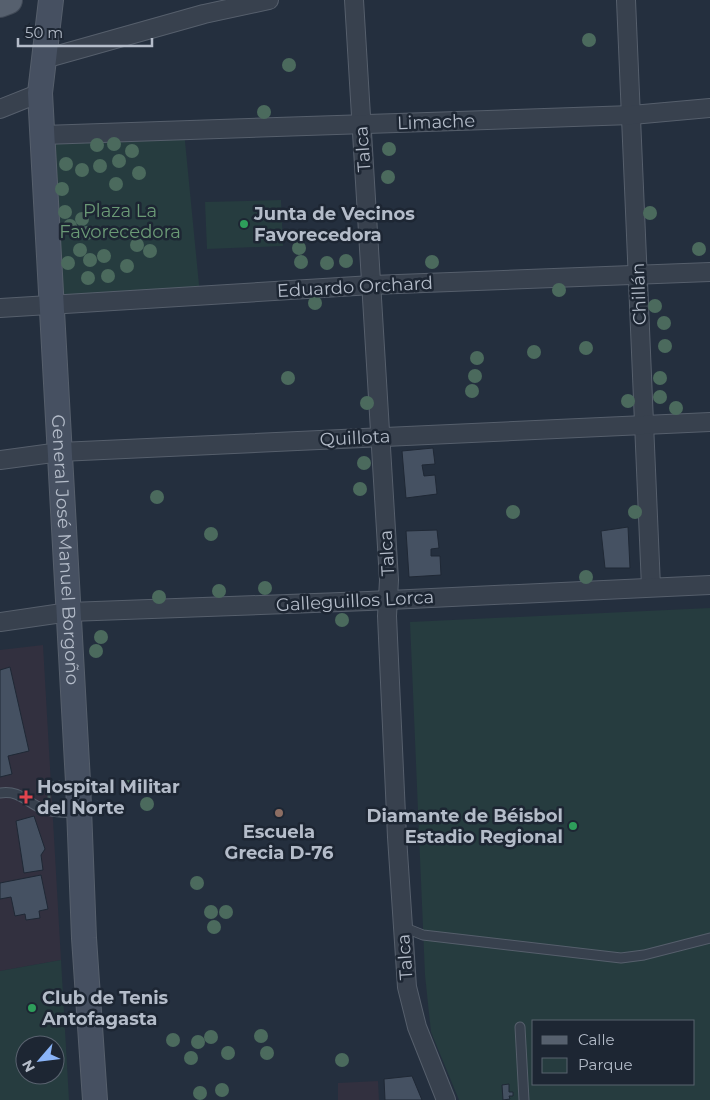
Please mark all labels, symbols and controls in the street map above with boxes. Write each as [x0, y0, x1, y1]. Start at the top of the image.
scale bar [18, 15, 151, 47]
text: 50 m [25, 23, 63, 42]
street label: Limache [397, 110, 476, 134]
street label: Talca [350, 125, 376, 173]
park label: Plaza La Favorecedora [59, 200, 181, 243]
place label: Junta de Vecinos Favorecedora [253, 203, 415, 246]
marker: Junta de Vecinos Favorecedora [238, 218, 250, 230]
street label: Chillán [627, 263, 651, 325]
street label: Eduardo Orchard [276, 272, 434, 302]
street label: General José Manuel Borgoño [47, 414, 84, 685]
street label: Quillota [319, 425, 391, 451]
street label: Talca [375, 529, 399, 577]
street label: Galleguillos Lorca [275, 586, 435, 616]
place label: Hospital Militar del Norte [37, 776, 180, 819]
marker: Hospital Militar del Norte [19, 790, 33, 804]
place label: Diamante de Béisbol Estadio Regional [367, 805, 563, 848]
marker: Escuela Grecia D-76 [273, 807, 285, 819]
marker: Diamante de Béisbol Estadio Regional [567, 820, 579, 832]
place label: Escuela Grecia D-76 [225, 821, 334, 864]
street label: Talca [392, 933, 418, 981]
place label: Club de Tenis Antofagasta [41, 987, 169, 1030]
marker: Club de Tenis Antofagasta [26, 1002, 38, 1014]
legend [532, 1020, 695, 1085]
text: Calle [578, 1030, 615, 1049]
north arrow [15, 1035, 65, 1085]
text: Parque [578, 1055, 633, 1074]
text: N [18, 1057, 39, 1075]

